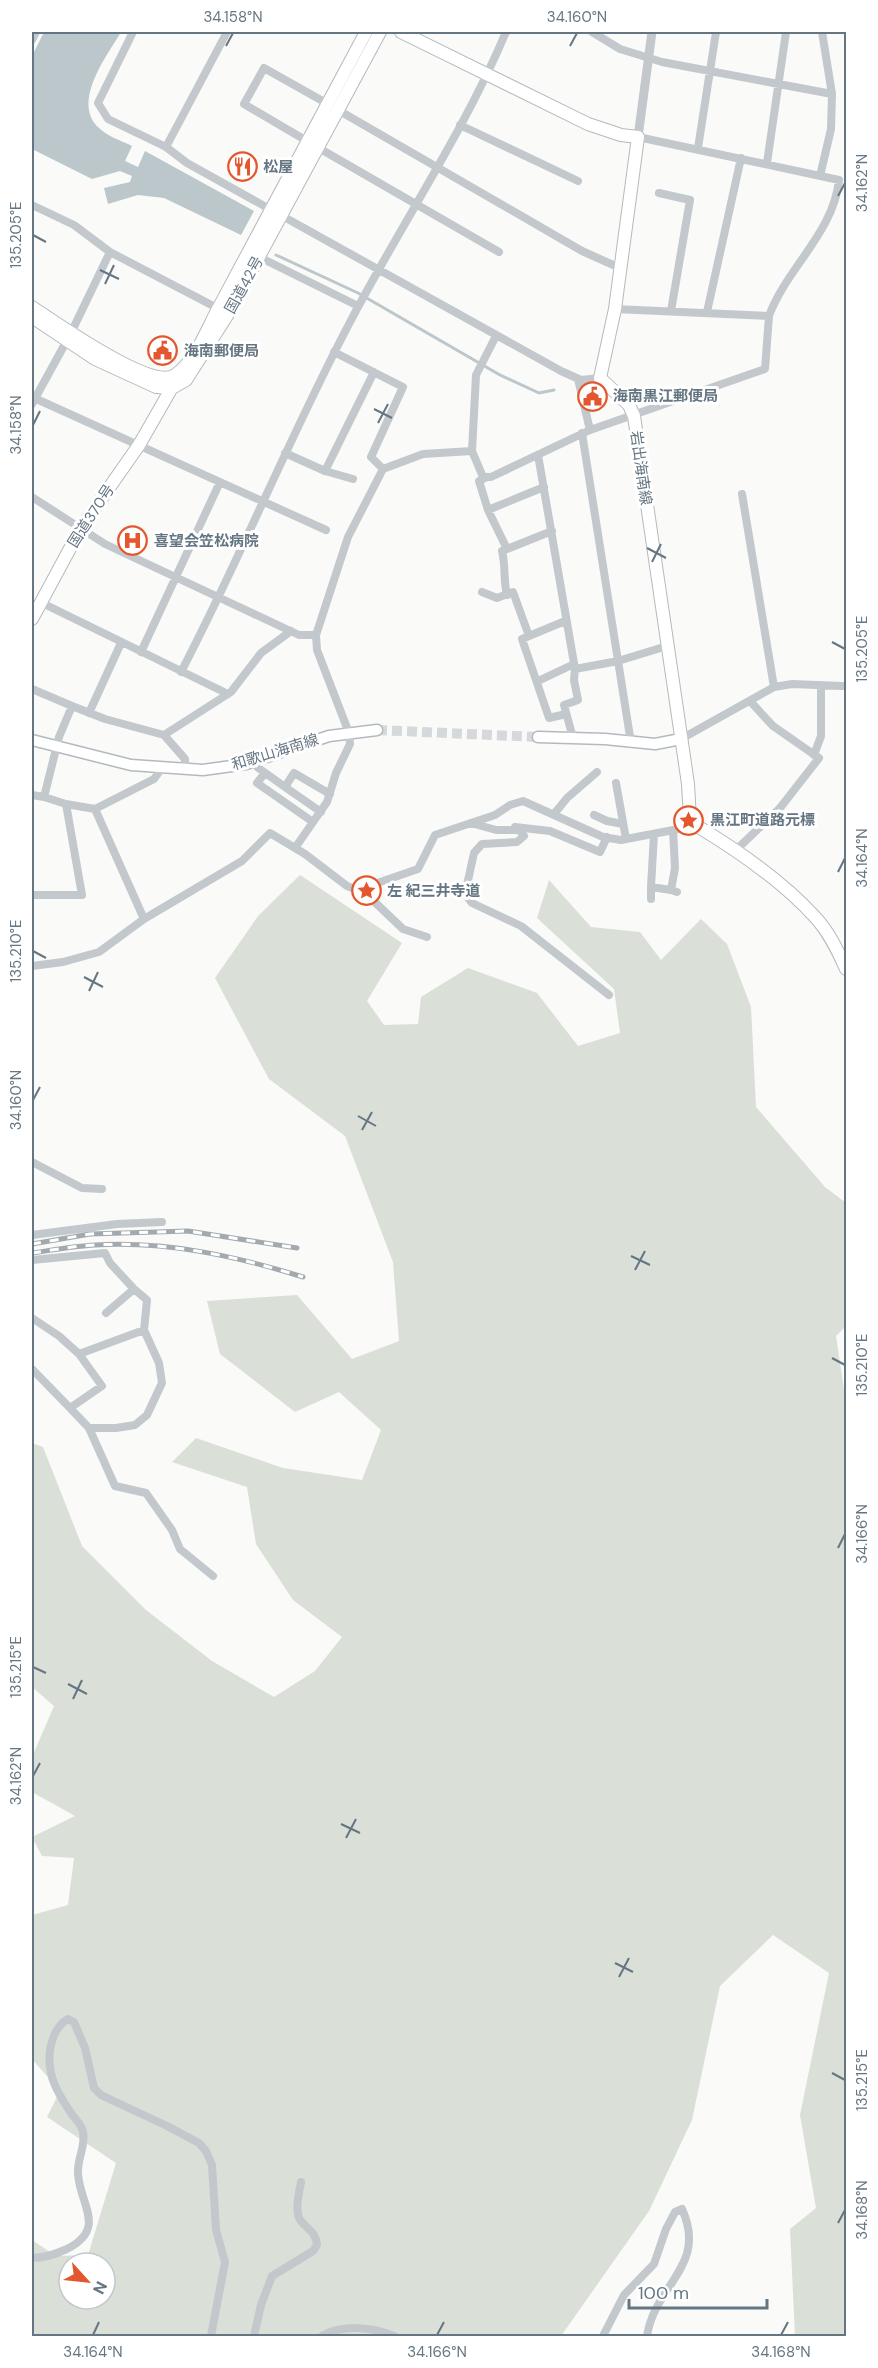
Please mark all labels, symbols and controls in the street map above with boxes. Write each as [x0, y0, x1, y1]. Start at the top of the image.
text: 34.158°N [203, 7, 263, 27]
text: 34.160°N [547, 7, 607, 27]
restaurant icon: 松屋 [226, 151, 258, 183]
text: 34.162°N [852, 154, 872, 212]
place label: 松屋 [263, 157, 293, 177]
text: 135.205°E [6, 201, 26, 269]
street label: 国道42号 [220, 253, 268, 317]
public building icon: 海南郵便局 [147, 335, 179, 367]
place label: 海南郵便局 [184, 341, 259, 361]
public building icon: 海南黒江郵便局 [576, 380, 608, 412]
place label: 海南黒江郵便局 [613, 386, 718, 406]
text: 34.158°N [6, 395, 26, 455]
street label: 岩出海南線 [626, 429, 656, 507]
street label: 国道370号 [63, 480, 119, 552]
hospital icon: 喜望会笠松病院 [117, 525, 149, 557]
place label: 喜望会笠松病院 [154, 531, 259, 551]
text: 135.205°E [852, 615, 872, 683]
street label: 和歌山海南線 [229, 729, 321, 775]
place icon: 黒江町道路元標 [673, 804, 705, 836]
place label: 黒江町道路元標 [710, 810, 815, 830]
text: 34.164°N [852, 828, 872, 888]
place icon: 左 紀三井寺道 [350, 875, 382, 907]
place label: 左 紀三井寺道 [387, 881, 481, 901]
text: 135.210°E [6, 920, 26, 982]
text: 34.160°N [6, 1070, 26, 1130]
text: 135.210°E [852, 1334, 872, 1396]
text: 34.166°N [852, 1504, 872, 1564]
text: 135.215°E [6, 1636, 26, 1698]
text: 34.162°N [6, 1747, 26, 1805]
text: 135.215°E [852, 2049, 872, 2111]
text: 34.168°N [852, 2180, 872, 2240]
north arrow [57, 2251, 117, 2311]
scale bar [629, 2272, 767, 2310]
text: N [88, 2278, 112, 2298]
text: 100 m [638, 2281, 689, 2305]
text: 34.164°N [63, 2342, 123, 2362]
text: 34.166°N [407, 2342, 467, 2362]
text: 34.168°N [751, 2342, 811, 2362]

